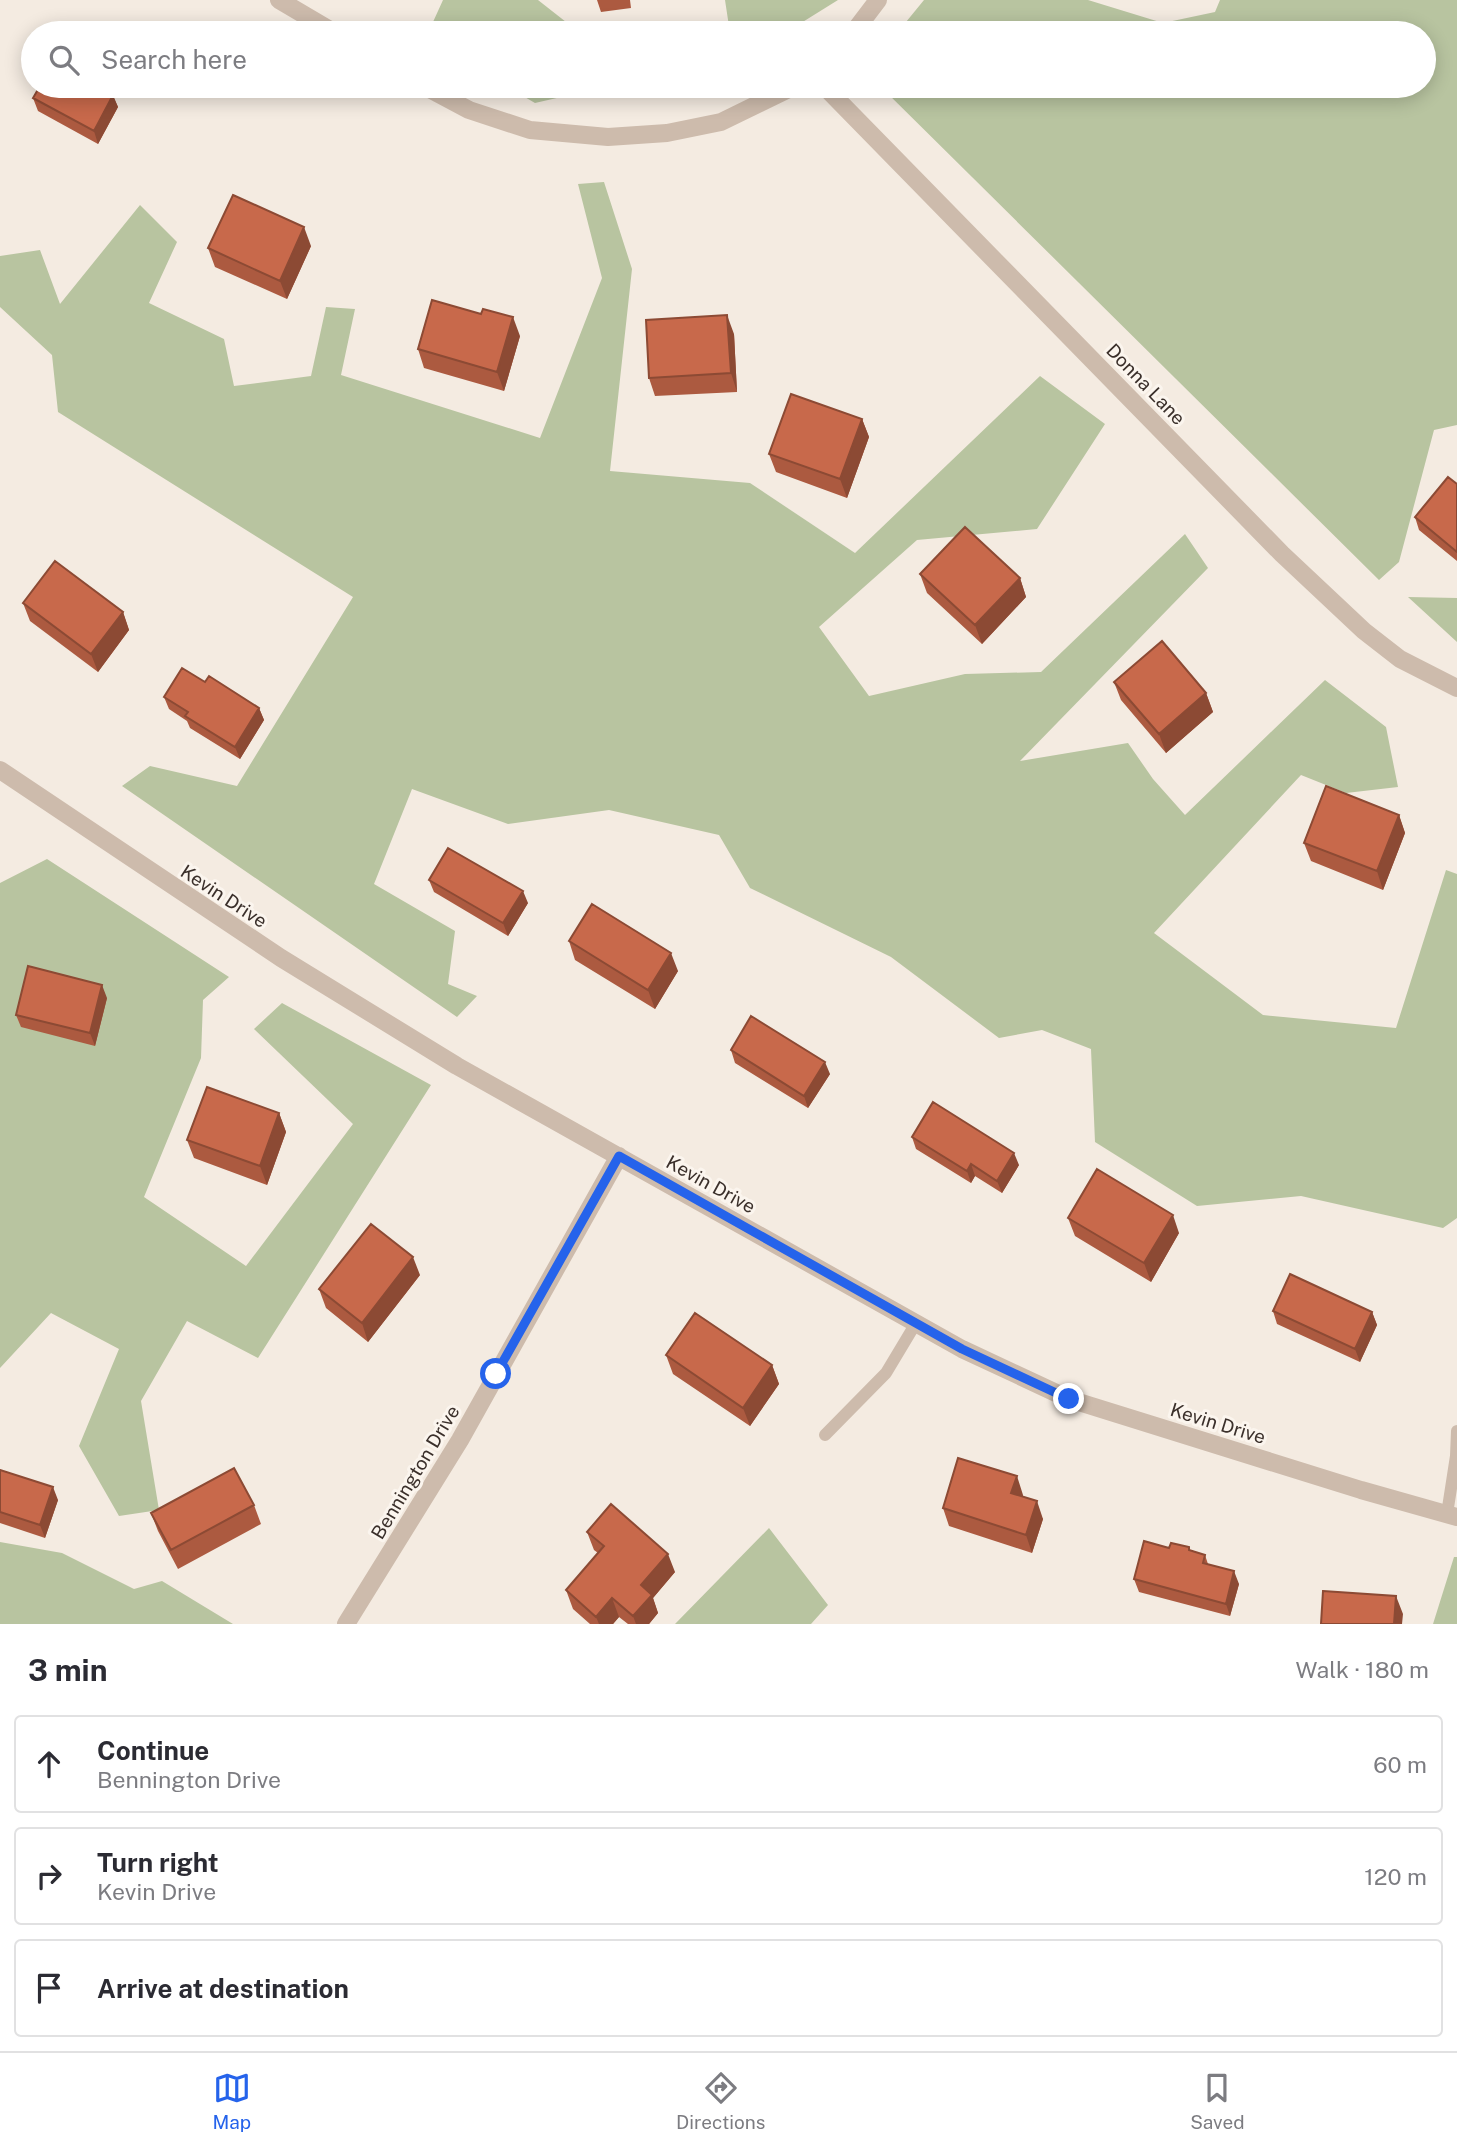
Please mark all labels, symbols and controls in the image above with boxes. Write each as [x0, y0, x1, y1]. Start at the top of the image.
search box [21, 21, 1436, 98]
icon: search [45, 41, 83, 79]
text: Search here [101, 44, 247, 75]
street label: Donna Lane [1102, 339, 1190, 429]
street label: Kevin Drive [177, 860, 271, 932]
street label: Kevin Drive [663, 1151, 759, 1217]
route start [480, 1358, 511, 1389]
route end [1053, 1383, 1084, 1414]
street label: Kevin Drive [1168, 1398, 1268, 1448]
street label: Bennington Drive [366, 1401, 464, 1543]
text: 3 min [28, 1652, 107, 1688]
text: Walk · 180 m [1296, 1656, 1429, 1683]
text: Continue [97, 1735, 209, 1766]
icon: ahead [30, 1745, 68, 1783]
text: 60 m [1373, 1751, 1427, 1778]
text: Bennington Drive [97, 1766, 281, 1793]
text: Turn right [97, 1847, 219, 1878]
icon: right [30, 1857, 68, 1895]
text: 120 m [1364, 1863, 1427, 1890]
text: Kevin Drive [97, 1878, 216, 1905]
icon: arrive [30, 1969, 68, 2007]
text: Arrive at destination [97, 1973, 349, 2004]
tab: Map [212, 2069, 251, 2133]
tab: Directions [676, 2069, 765, 2133]
tab: Saved [1190, 2069, 1245, 2133]

